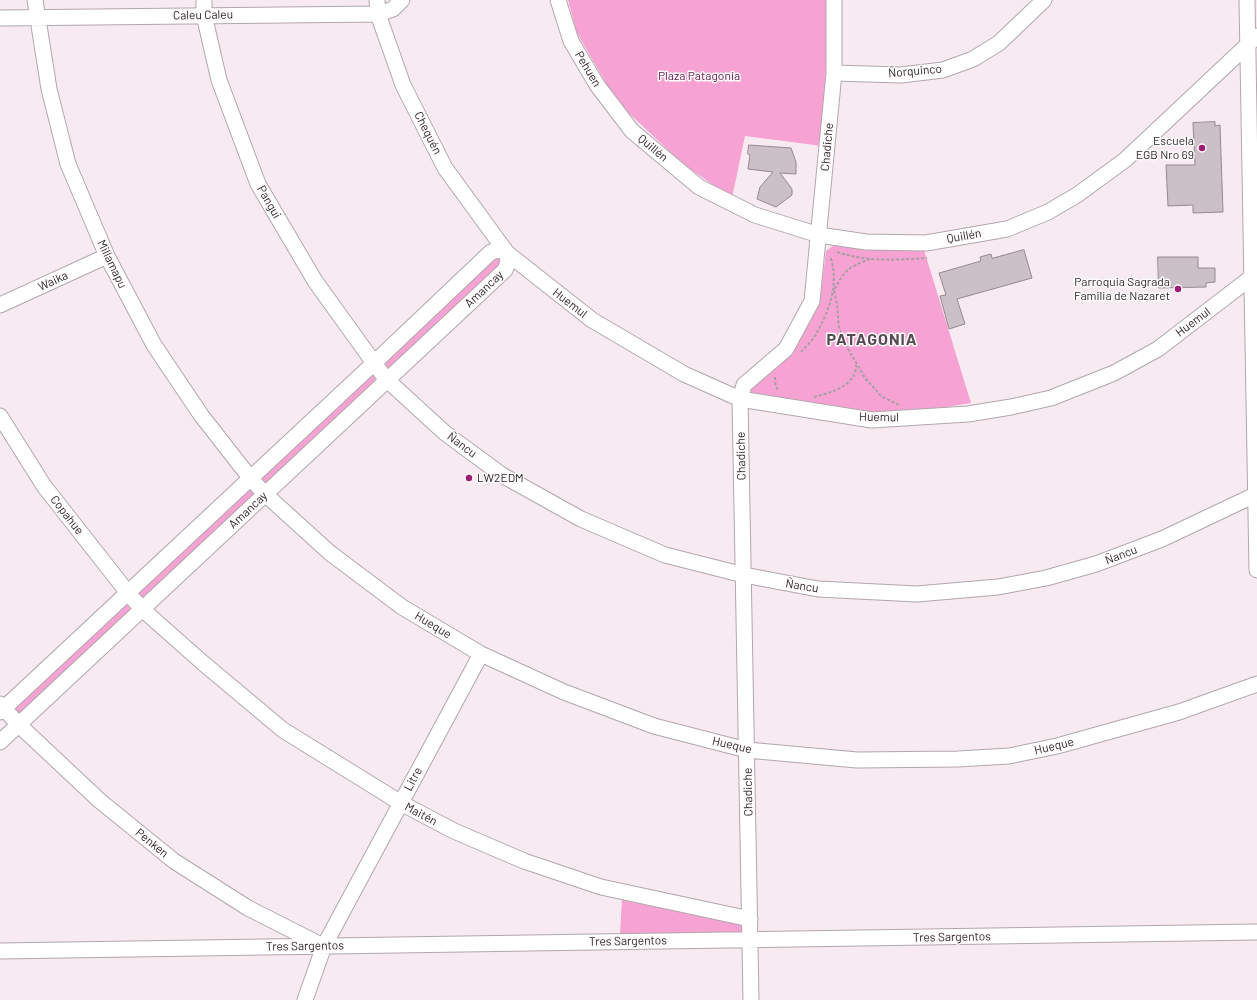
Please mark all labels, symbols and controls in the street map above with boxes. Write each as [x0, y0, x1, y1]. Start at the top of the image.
street label: Caleu Caleu [173, 7, 233, 23]
street label: Pehuen [572, 49, 604, 89]
street label: Ñorquinco [887, 61, 943, 81]
park label: Plaza Patagonia [658, 69, 740, 83]
street label: Chequén [411, 109, 445, 157]
street label: Chadiche [818, 122, 836, 172]
street label: Quillén [635, 131, 671, 165]
place label: Escuela EGB Nro 69 [1136, 134, 1194, 162]
marker: Escuela EGB Nro 69 [1197, 143, 1207, 153]
street label: Pangui [254, 183, 284, 221]
street label: Quillén [946, 226, 982, 246]
street label: Millamapu [94, 237, 130, 291]
street label: Waika [36, 268, 70, 294]
street label: Amancay [462, 268, 506, 310]
place label: Parroquia Sagrada Familia de Nazaret [1074, 275, 1170, 303]
marker: Parroquia Sagrada Familia de Nazaret [1173, 284, 1183, 294]
street label: Huemul [550, 285, 590, 321]
street label: Huemul [1173, 304, 1213, 340]
district label: PATAGONIA [826, 330, 918, 350]
street label: Huemul [859, 409, 899, 425]
street label: Ñancu [444, 429, 480, 461]
street label: Chadiche [733, 432, 749, 480]
place label: LW2EDM [477, 471, 524, 485]
marker: LW2EDM [464, 473, 474, 483]
street label: Amancay [226, 489, 270, 531]
street label: Copahue [47, 492, 87, 538]
street label: Ñancu [1103, 542, 1139, 568]
street label: Ñancu [784, 576, 820, 596]
street label: Hueque [412, 608, 454, 642]
street label: Hueque [711, 733, 753, 757]
street label: Hueque [1033, 734, 1075, 758]
street label: Litre [401, 765, 425, 793]
street label: Chadiche [740, 768, 756, 816]
street label: Maitén [402, 799, 440, 829]
street label: Penken [133, 825, 171, 861]
street label: Tres Sargentos [913, 929, 991, 945]
street label: Tres Sargentos [589, 933, 667, 949]
street label: Tres Sargentos [266, 938, 344, 954]

